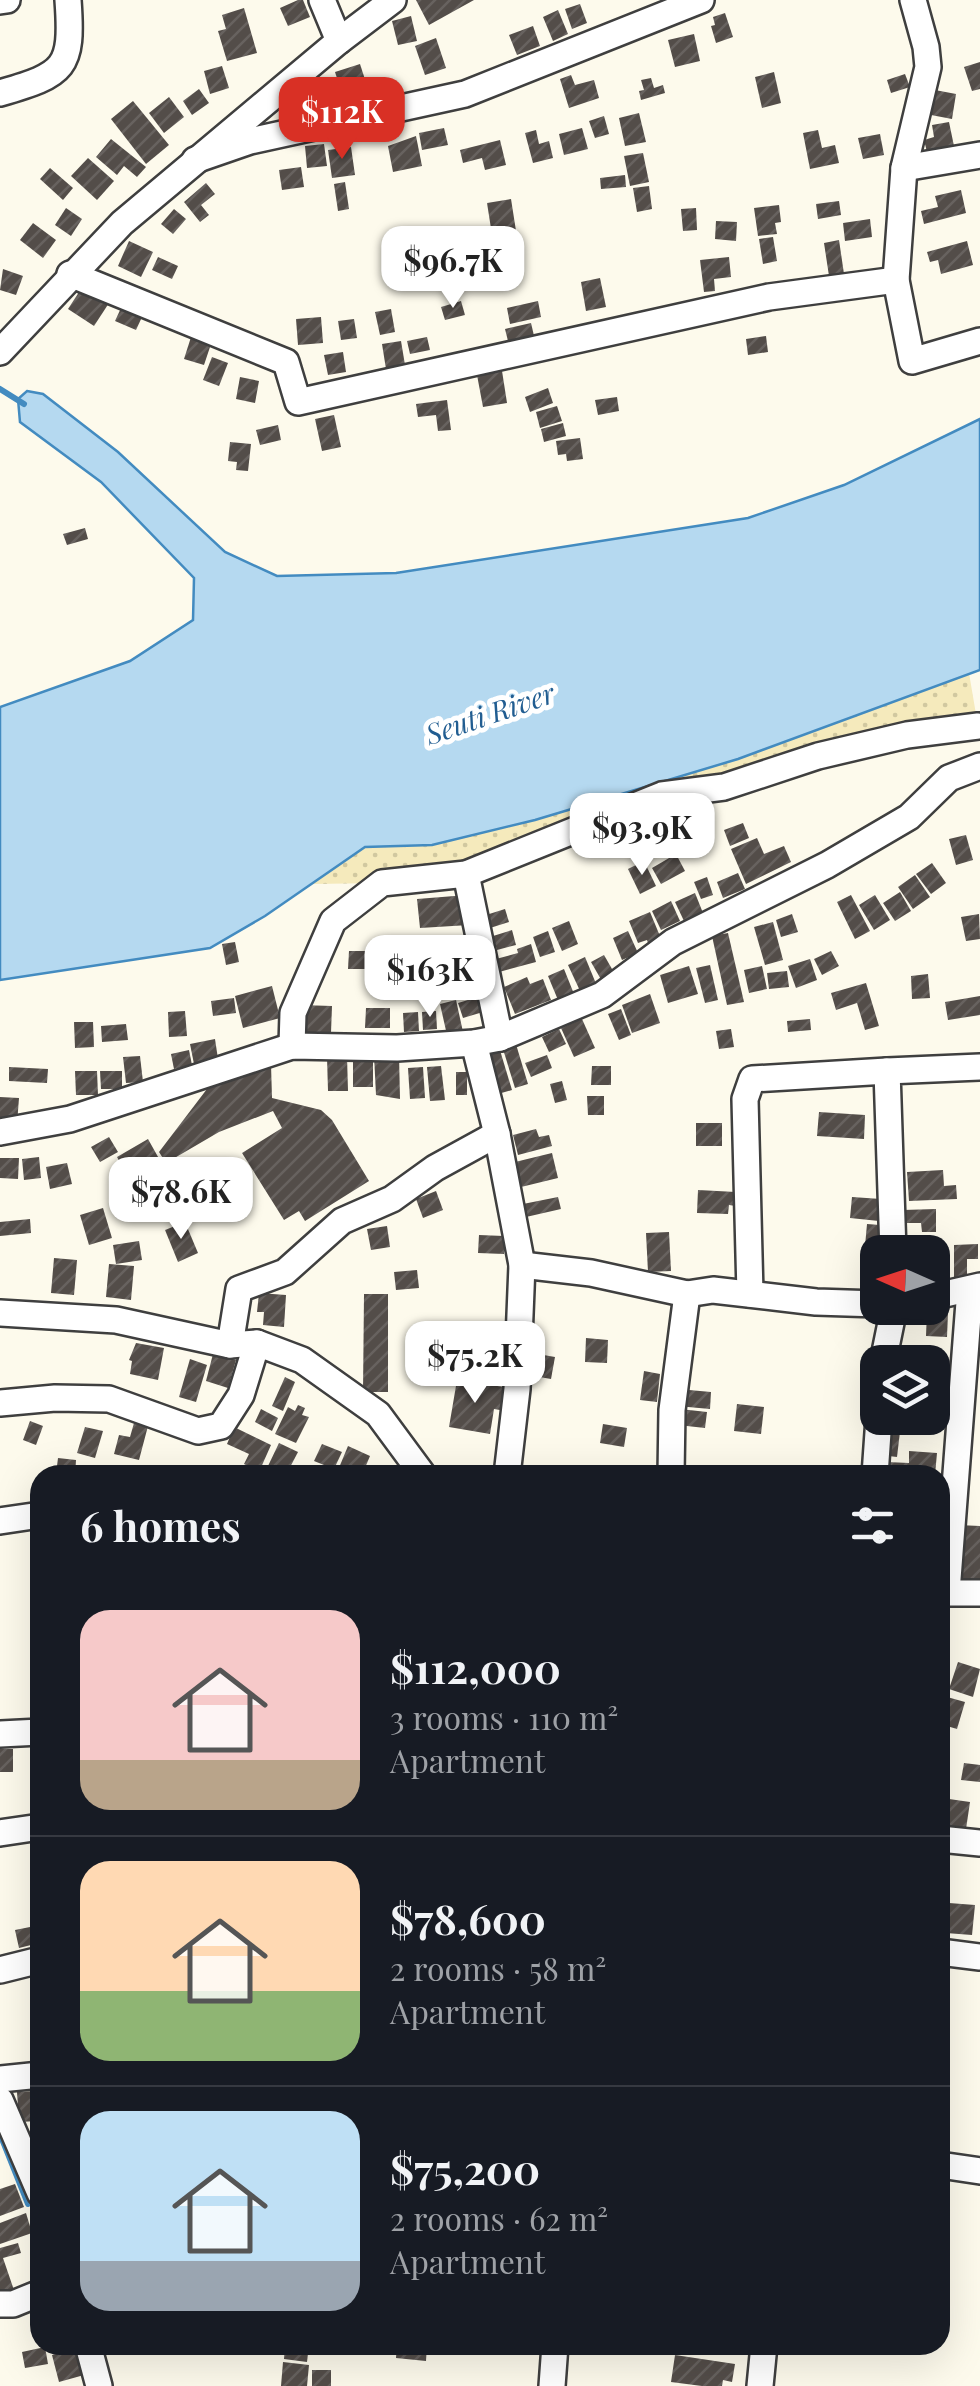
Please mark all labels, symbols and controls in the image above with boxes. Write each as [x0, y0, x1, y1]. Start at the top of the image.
pin: $112K [272, 77, 412, 162]
text: $112K [301, 88, 383, 131]
pin: $96.7K [372, 226, 534, 311]
text: $96.7K [403, 237, 503, 280]
water label: Seuti River [419, 673, 560, 752]
pin: $93.9K [561, 793, 723, 878]
text: $93.9K [592, 804, 692, 847]
pin: $163K [360, 935, 500, 1020]
text: $163K [386, 946, 474, 989]
pin: $78.6K [100, 1157, 262, 1242]
text: $78.6K [131, 1168, 231, 1211]
north arrow [860, 1235, 950, 1325]
map controls [860, 1235, 950, 1435]
pin: $75.2K [394, 1321, 556, 1406]
text: $75.2K [427, 1332, 523, 1375]
button: layers [860, 1345, 950, 1435]
text: 6 homes [80, 1497, 241, 1553]
icon: filters [845, 1498, 900, 1553]
text: $112,000 [390, 1639, 561, 1695]
icon: home [160, 1650, 280, 1770]
text: 3 rooms · 110 m² [390, 1695, 618, 1738]
text: Apartment [390, 1738, 545, 1781]
text: $78,600 [390, 1890, 546, 1946]
icon: home [160, 1901, 280, 2021]
text: 2 rooms · 58 m² [390, 1946, 606, 1989]
text: Apartment [390, 1989, 545, 2032]
text: $75,200 [390, 2140, 540, 2196]
icon: home [160, 2151, 280, 2271]
text: 2 rooms · 62 m² [390, 2196, 608, 2239]
text: Apartment [390, 2239, 545, 2282]

